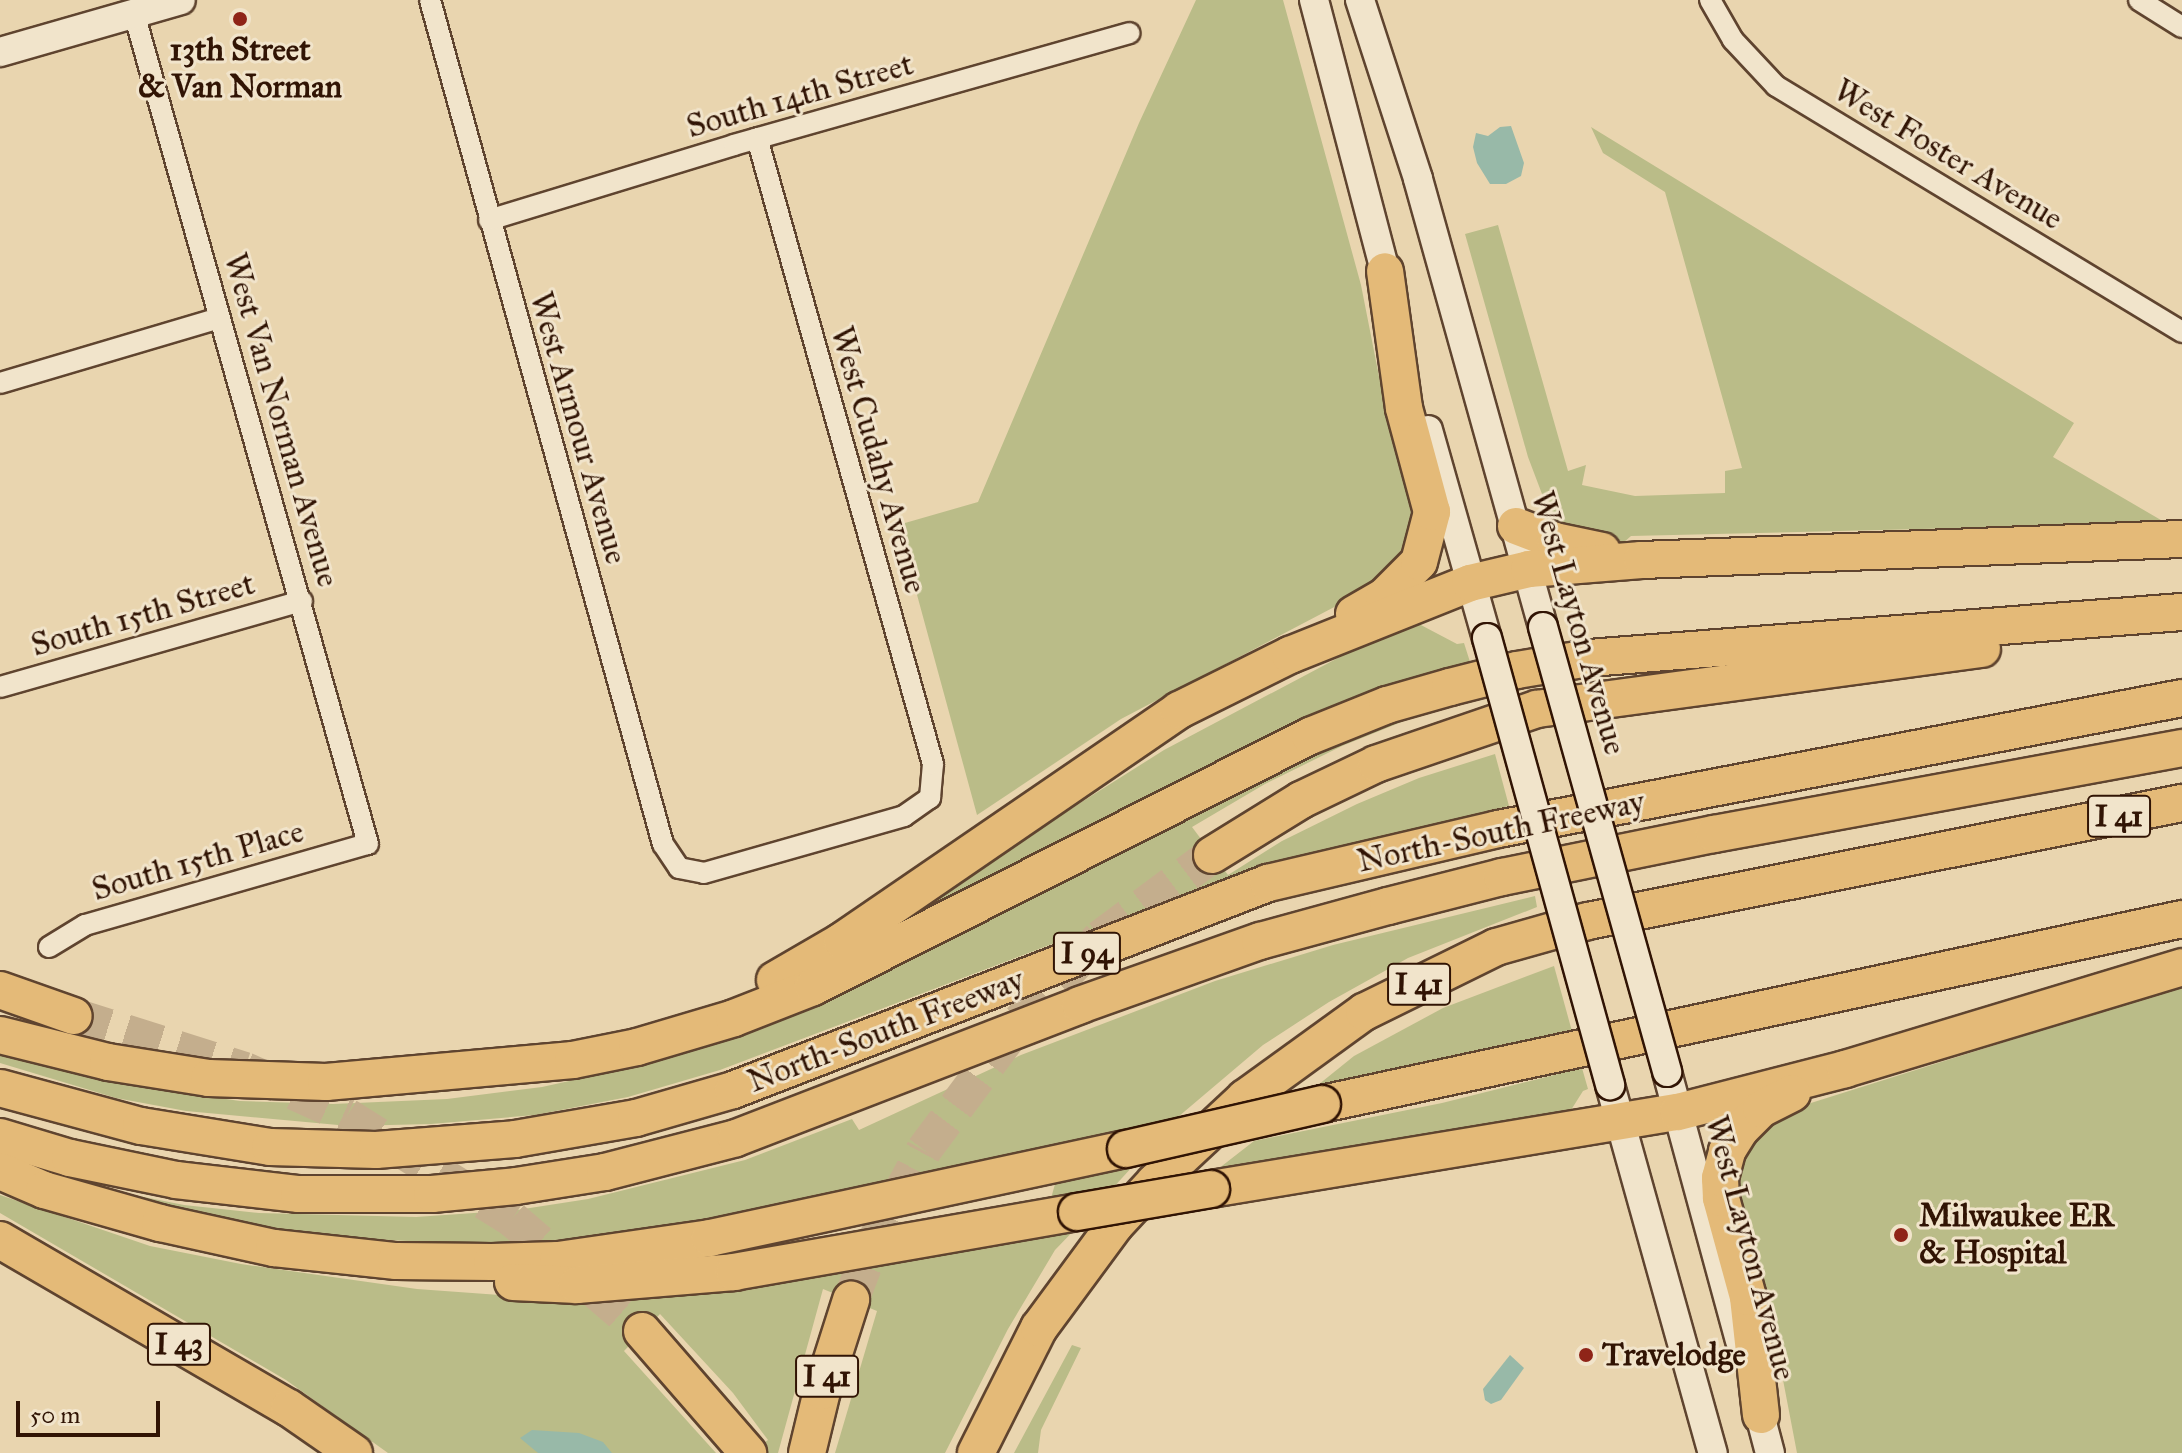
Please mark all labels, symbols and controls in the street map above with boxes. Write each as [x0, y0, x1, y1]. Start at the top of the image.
marker: 13th Street & Van Norman [231, 10, 249, 28]
place label: 13th Street & Van Norman [138, 32, 342, 107]
street label: South 14th Street [682, 45, 918, 147]
street label: West Foster Avenue [1827, 72, 2069, 238]
street label: West Van Norman Avenue [215, 249, 347, 591]
street label: West Armour Avenue [521, 288, 635, 568]
street label: West Cudahy Avenue [822, 322, 934, 598]
street label: West Layton Avenue [1522, 487, 1634, 759]
street label: South 15th Street [27, 565, 259, 665]
street label: North-South Freeway [1354, 783, 1648, 881]
road number: I 41 [2087, 790, 2151, 842]
street label: South 15th Place [88, 812, 308, 910]
road number: I 94 [1051, 927, 1123, 979]
road number: I 41 [1387, 958, 1451, 1010]
street label: North-South Freeway [743, 961, 1029, 1101]
street label: West Layton Avenue [1696, 1112, 1804, 1384]
place label: Milwaukee ER & Hospital [1919, 1198, 2114, 1273]
marker: Milwaukee ER & Hospital [1890, 1224, 1912, 1246]
road number: I 43 [145, 1318, 213, 1370]
place label: Travelodge [1602, 1336, 1746, 1374]
marker: Travelodge [1577, 1346, 1595, 1364]
road number: I 41 [795, 1350, 859, 1402]
scale bar [20, 1385, 164, 1435]
text: 50 m [30, 1400, 80, 1430]

